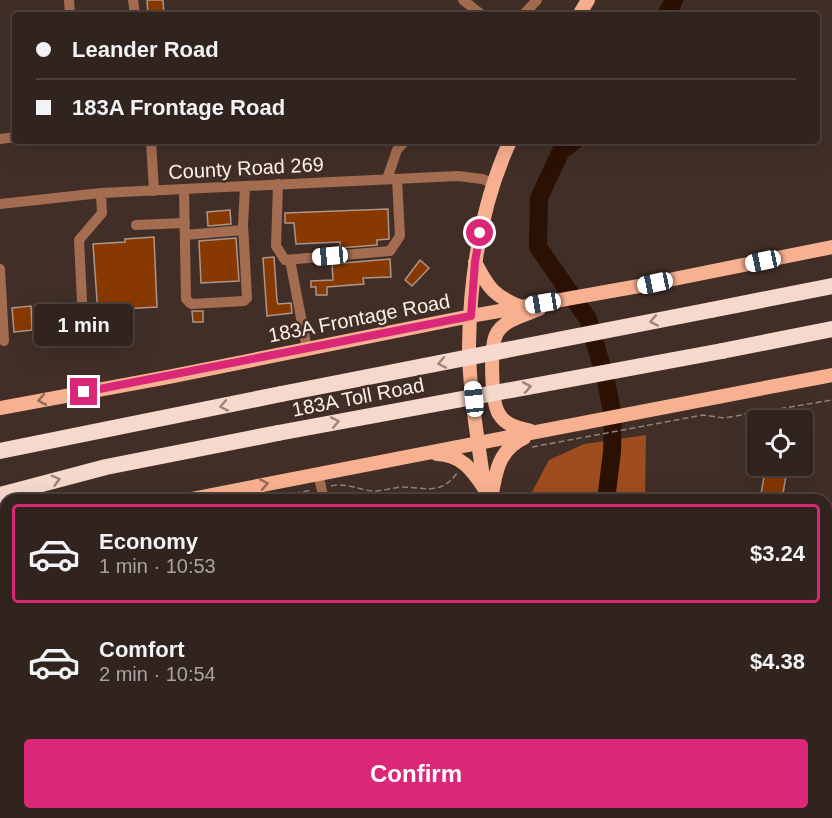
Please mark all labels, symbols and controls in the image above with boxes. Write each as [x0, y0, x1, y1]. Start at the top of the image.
text: Leander Road [72, 37, 219, 62]
text: 183A Frontage Road [72, 95, 285, 120]
street label: County Road 269 [168, 153, 324, 183]
route start [466, 219, 493, 246]
car [311, 245, 349, 267]
car [744, 248, 782, 274]
car [636, 270, 674, 296]
street label: 183A Frontage Road [266, 290, 452, 346]
car [524, 291, 562, 315]
callout: 1 min [34, 305, 134, 347]
text: 1 min [57, 314, 110, 336]
one-way arrow [649, 314, 659, 327]
one-way arrow [437, 356, 447, 369]
street label: 183A Toll Road [290, 373, 426, 421]
route end [70, 378, 97, 405]
car [463, 380, 485, 418]
one-way arrow [522, 381, 532, 394]
one-way arrow [38, 393, 48, 406]
one-way arrow [219, 398, 229, 411]
map controls [747, 410, 813, 476]
button: locate [747, 410, 813, 476]
one-way arrow [330, 416, 340, 429]
one-way arrow [51, 475, 61, 487]
one-way arrow [259, 478, 269, 491]
icon: car [27, 527, 81, 581]
text: Economy [99, 529, 198, 554]
text: $3.24 [750, 541, 805, 566]
text: 1 min · 10:53 [99, 555, 216, 577]
icon: car [27, 635, 81, 689]
text: Comfort [99, 637, 185, 662]
text: $4.38 [750, 649, 805, 674]
text: 2 min · 10:54 [99, 663, 216, 685]
button: Confirm [24, 739, 808, 808]

